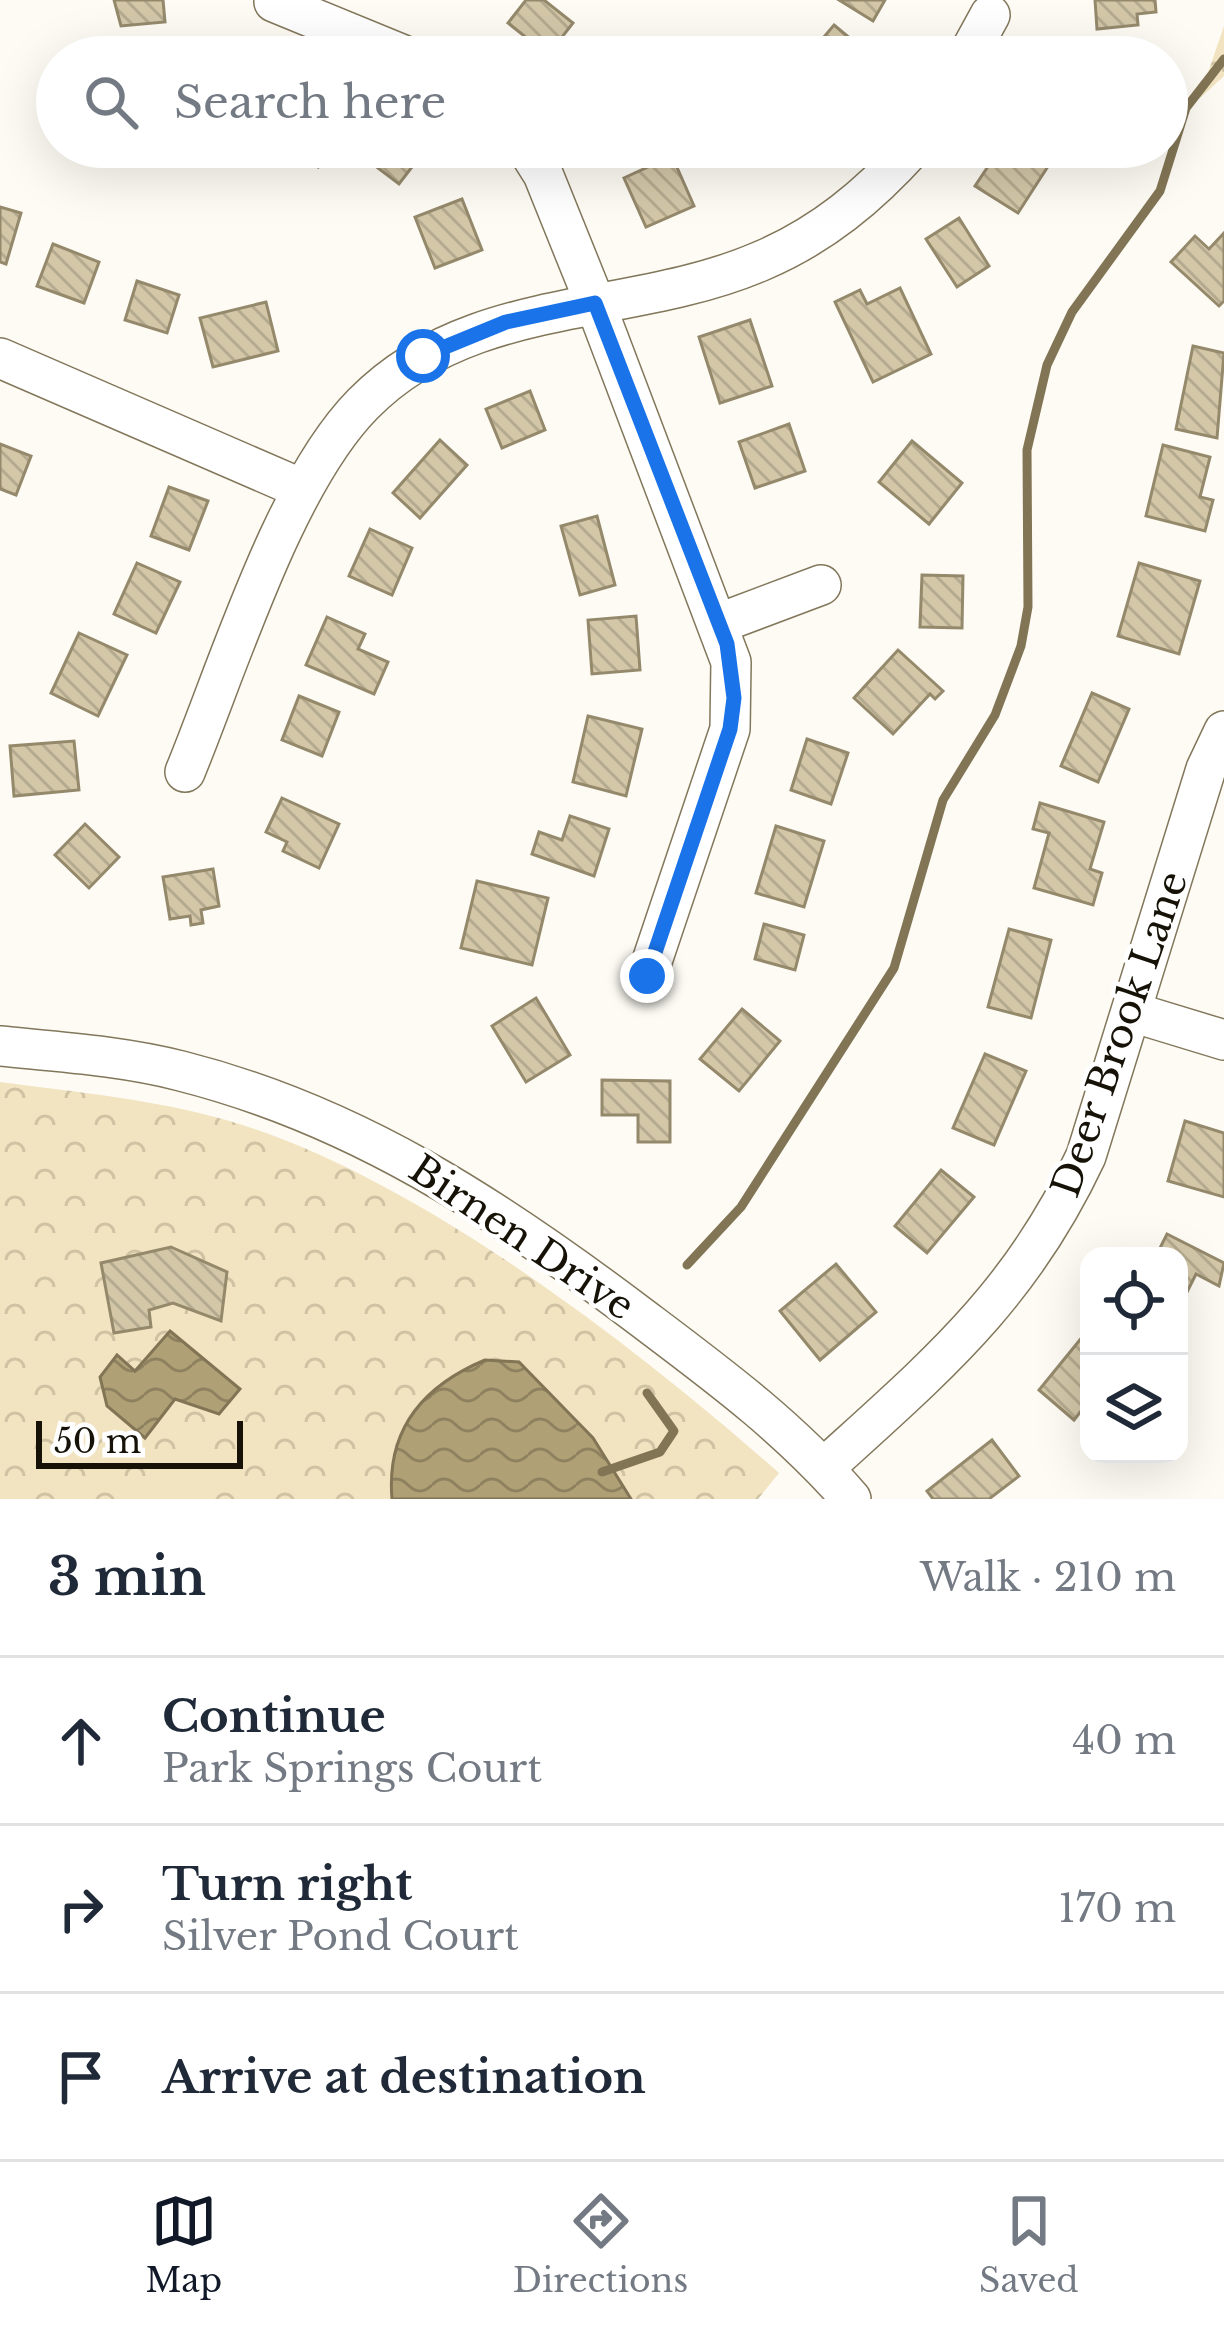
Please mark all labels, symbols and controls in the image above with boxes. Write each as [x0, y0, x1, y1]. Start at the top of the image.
search box [36, 36, 1188, 168]
icon: search [78, 69, 144, 135]
text: Search here [174, 74, 446, 130]
route start [396, 329, 450, 383]
street label: Deer Brook Lane [1041, 865, 1198, 1203]
route end [620, 949, 674, 1003]
street label: Birnen Drive [400, 1144, 643, 1331]
map controls [1080, 1247, 1188, 1463]
button: locate [1080, 1247, 1188, 1355]
button: layers [1080, 1355, 1188, 1463]
scale bar [36, 1415, 243, 1468]
text: 50 m [54, 1421, 141, 1462]
text: 3 min [48, 1546, 206, 1609]
text: Walk · 210 m [920, 1553, 1176, 1602]
text: Continue [162, 1688, 386, 1744]
icon: ahead [48, 1708, 114, 1774]
text: 40 m [1072, 1716, 1176, 1765]
text: Park Springs Court [162, 1744, 542, 1793]
text: Turn right [162, 1856, 412, 1912]
icon: right [48, 1876, 114, 1942]
text: 170 m [1058, 1884, 1176, 1933]
text: Silver Pond Court [162, 1912, 519, 1961]
icon: arrive [48, 2044, 114, 2110]
text: Arrive at destination [162, 2049, 646, 2105]
tab: Map [145, 2188, 222, 2301]
tab: Directions [513, 2188, 688, 2301]
tab: Saved [979, 2188, 1079, 2301]

